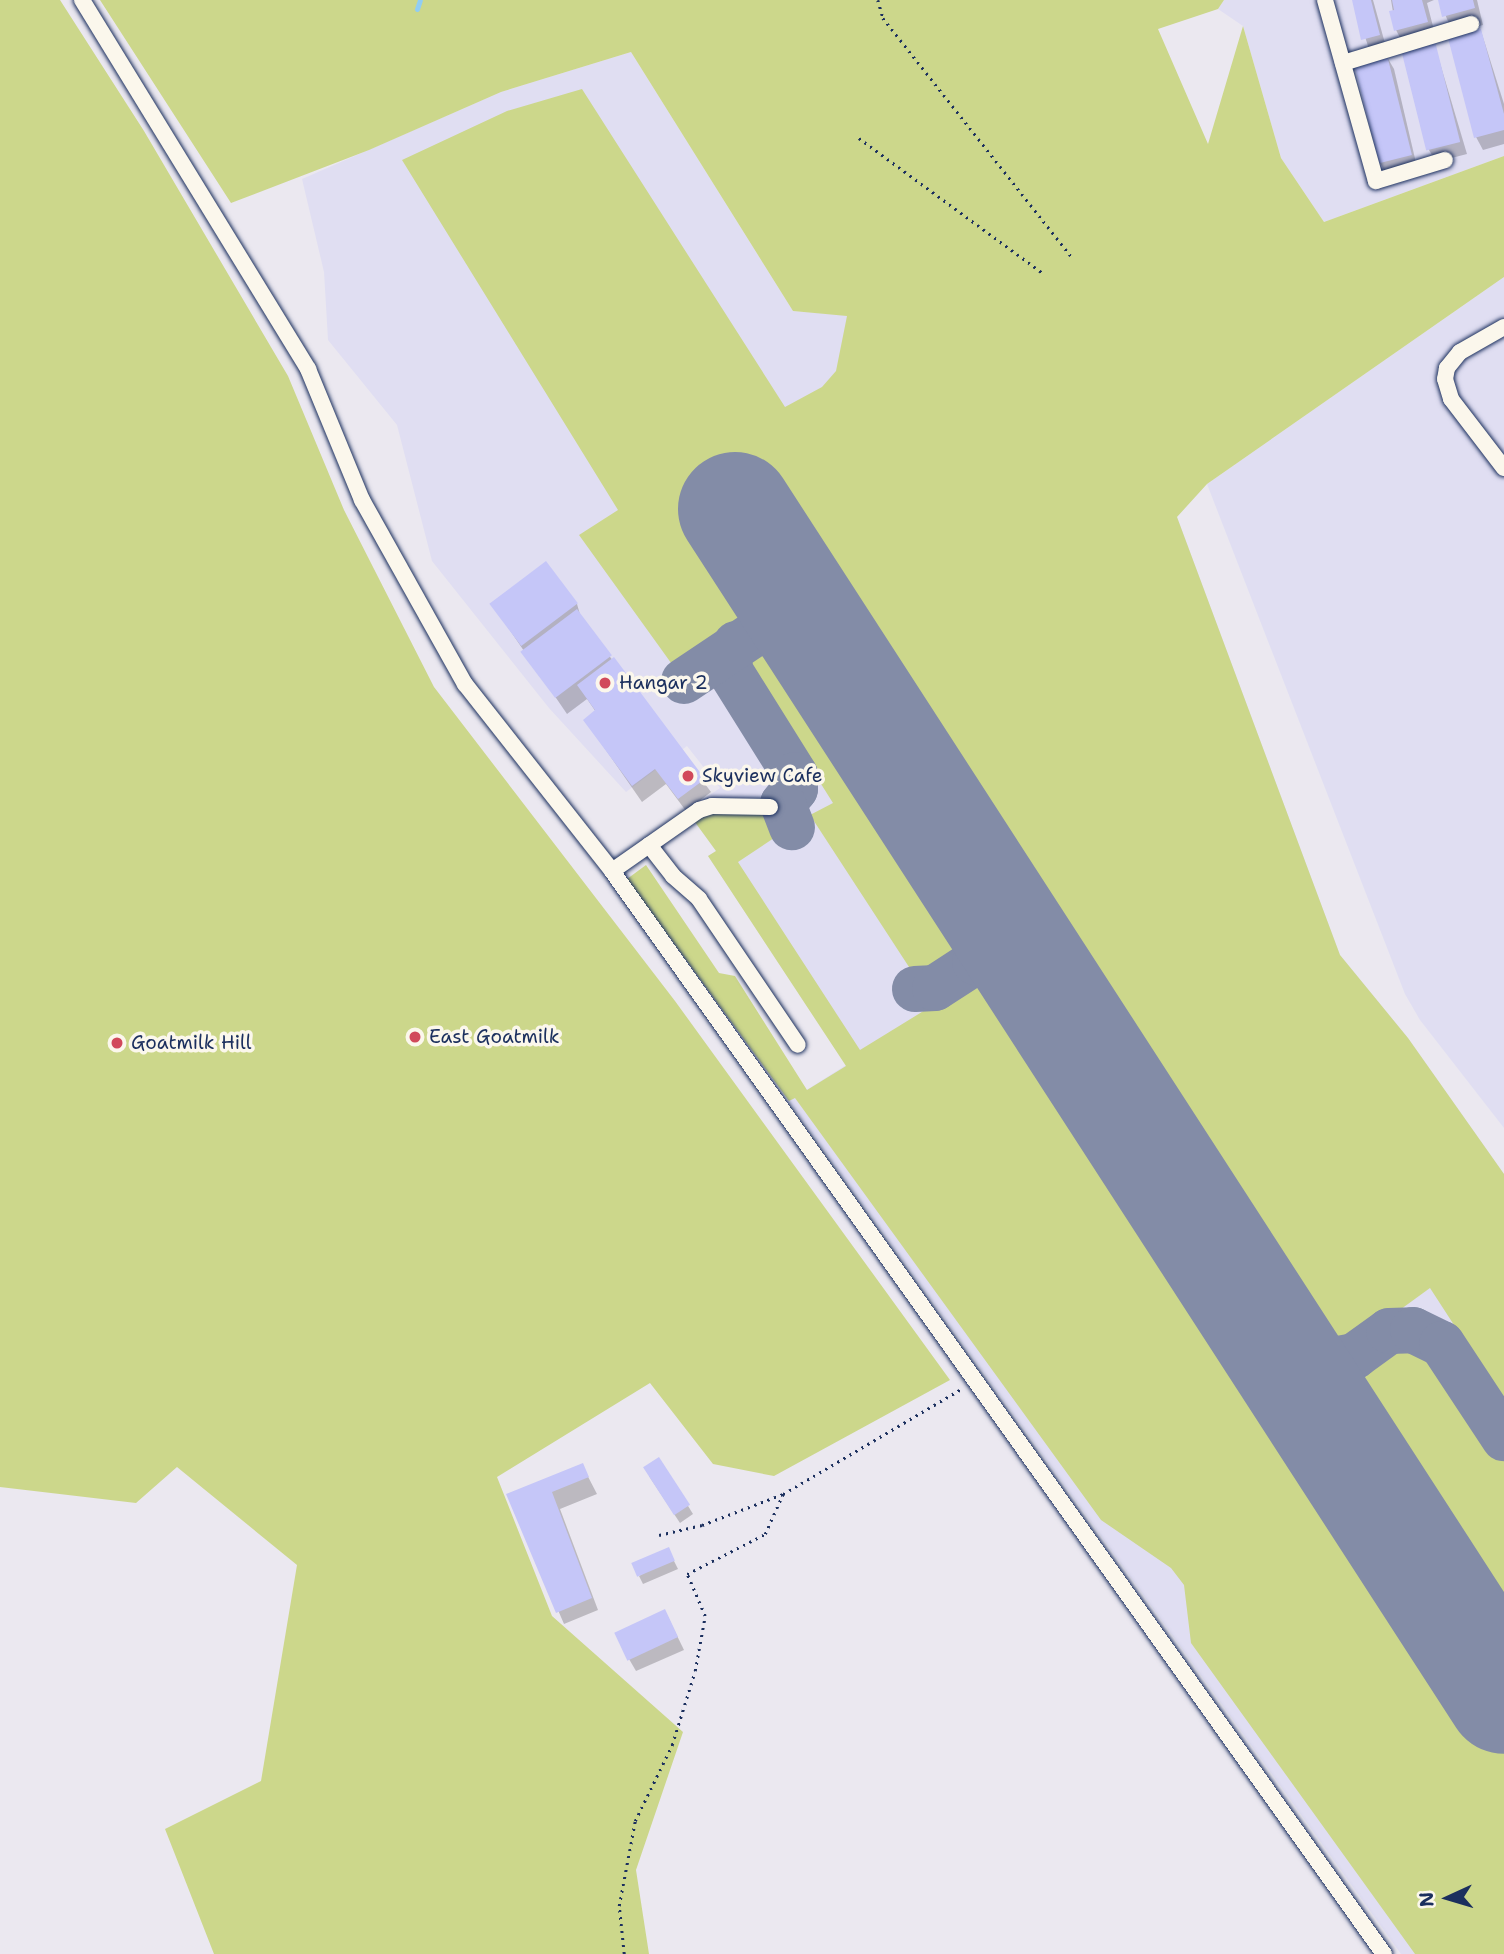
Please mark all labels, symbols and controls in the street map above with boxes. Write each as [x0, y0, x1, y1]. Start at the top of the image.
place label: Hangar 2 [619, 672, 708, 694]
marker: Hangar 2 [597, 675, 613, 691]
place label: Skyview Cafe [702, 765, 822, 787]
marker: Skyview Cafe [680, 768, 696, 784]
place label: East Goatmilk [429, 1026, 560, 1048]
marker: East Goatmilk [407, 1029, 423, 1045]
place label: Goatmilk Hill [131, 1032, 251, 1054]
marker: Goatmilk Hill [109, 1035, 125, 1051]
north arrow [1413, 1863, 1483, 1933]
text: N [1414, 1891, 1440, 1908]

